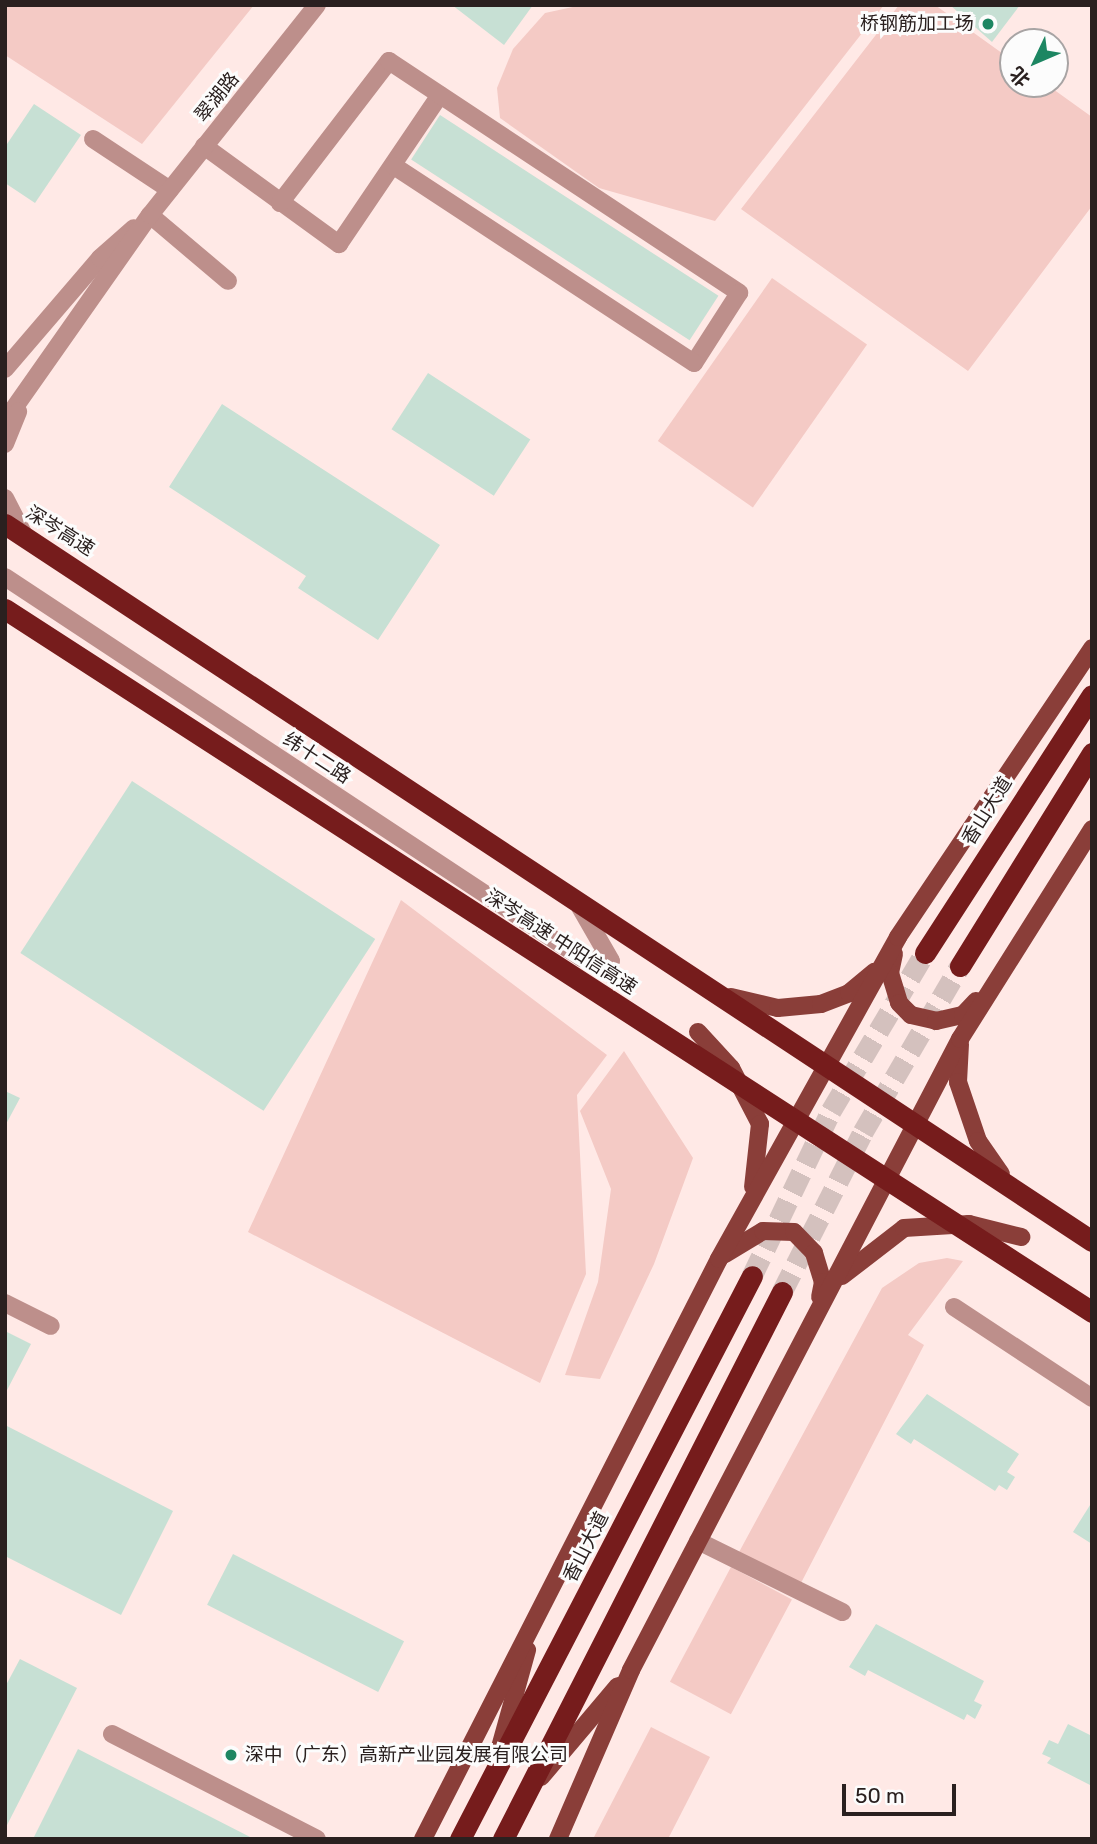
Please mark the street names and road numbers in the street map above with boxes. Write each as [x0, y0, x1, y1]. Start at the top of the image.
street label: 翠湖路 [190, 68, 244, 126]
street label: 深岑高速 [22, 501, 98, 561]
street label: 纬十二路 [279, 728, 355, 788]
street label: 香山大道 [957, 773, 1017, 849]
street label: 深岑高速 中阳信高速 [481, 885, 641, 999]
street label: 香山大道 [559, 1508, 613, 1586]

